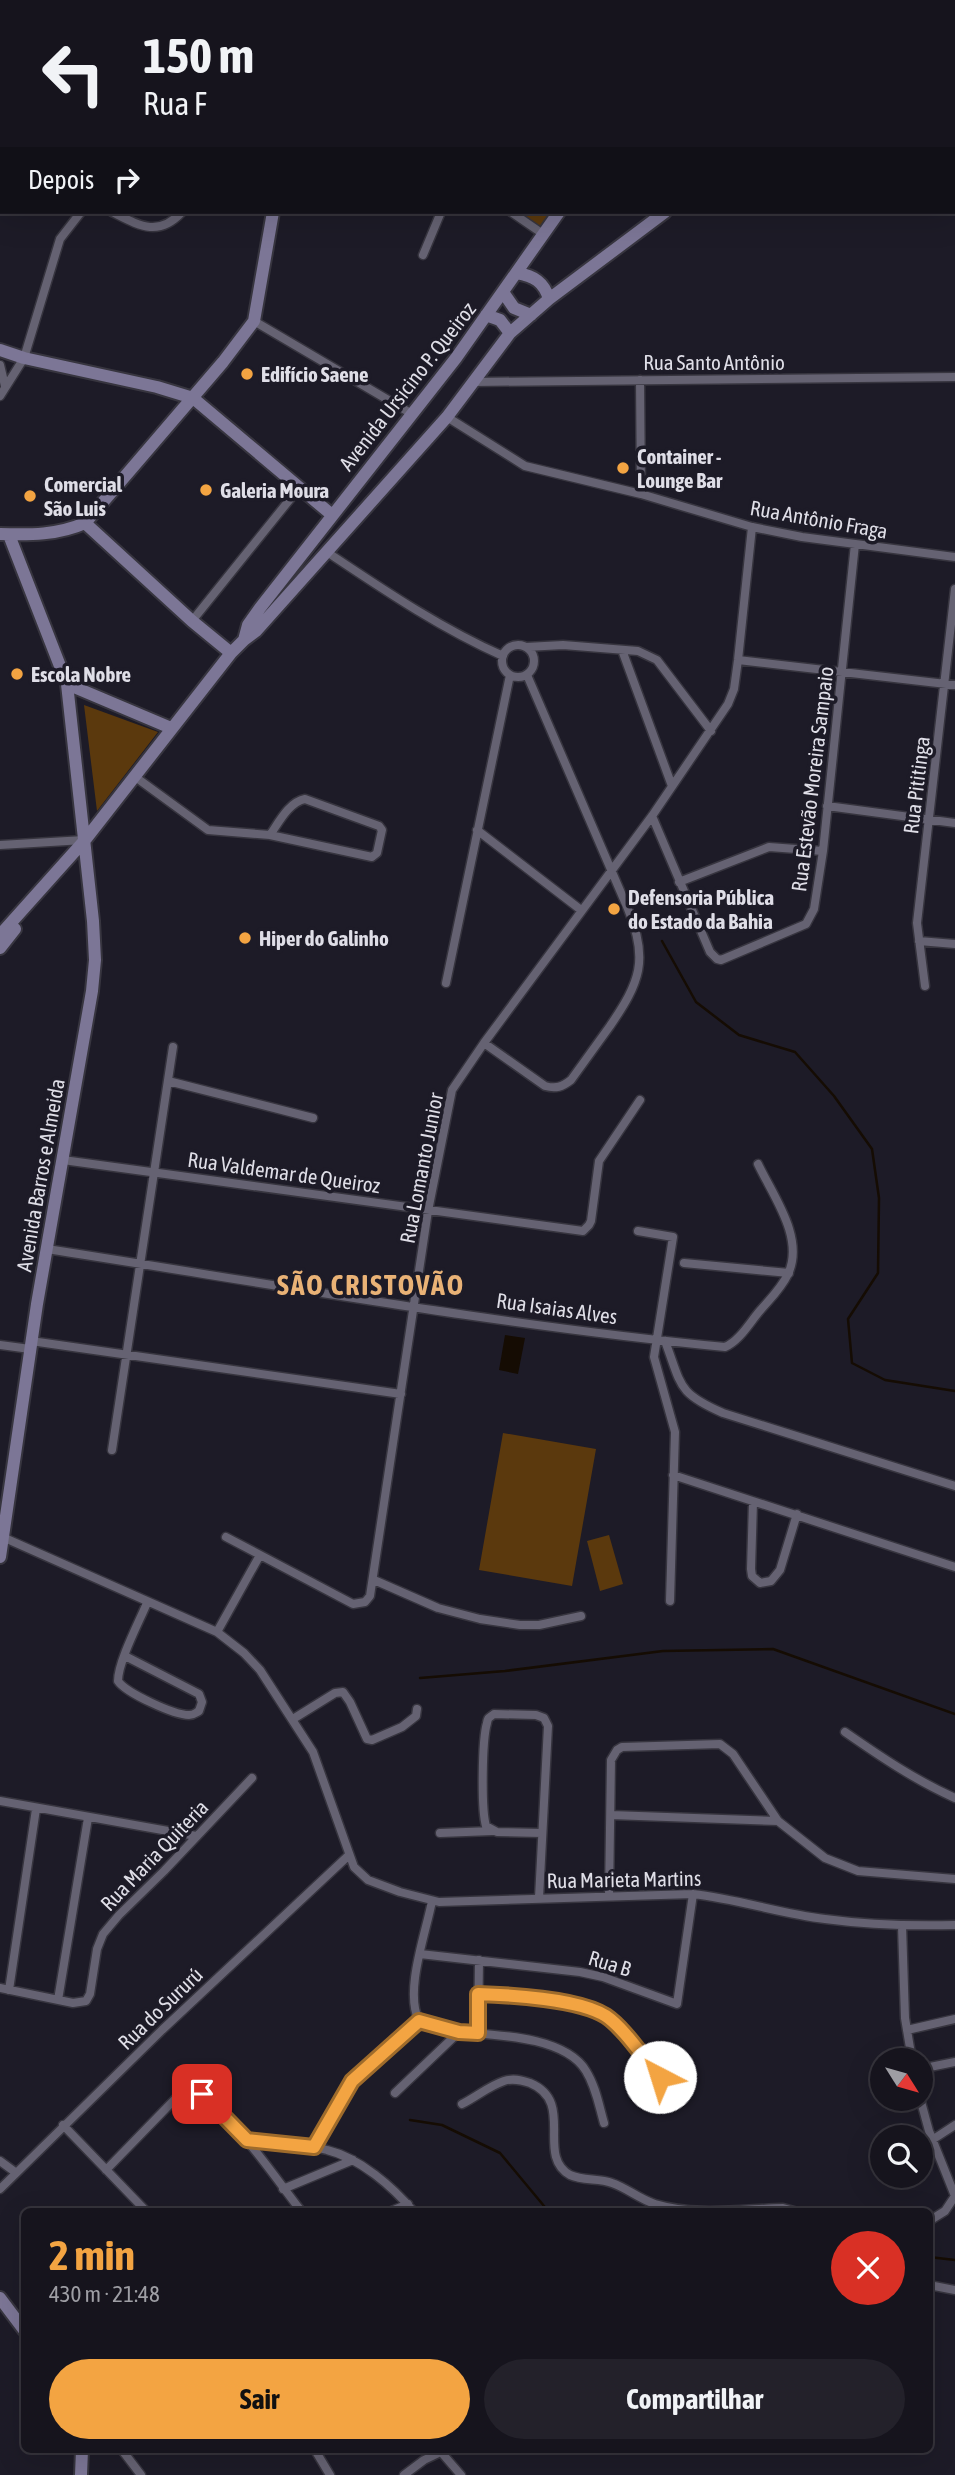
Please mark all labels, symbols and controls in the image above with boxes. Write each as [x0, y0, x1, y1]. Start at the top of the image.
text: 150 m [143, 27, 254, 83]
icon: left [28, 28, 119, 119]
text: Rua F [143, 85, 207, 122]
icon: right [108, 161, 146, 199]
text: Depois [28, 165, 94, 195]
street label: Avenida Ursicino P. Queiroz [334, 297, 480, 475]
street label: Rua Santo Antônio [643, 350, 785, 374]
place label: Edifício Saene [261, 362, 369, 386]
marker: Edifício Saene [239, 366, 255, 382]
place label: Container - Lounge Bar [637, 444, 723, 492]
marker: Container - Lounge Bar [615, 460, 631, 476]
place label: Comercial São Luis [44, 472, 123, 520]
place label: Galeria Moura [220, 478, 329, 502]
marker: Galeria Moura [198, 482, 214, 498]
marker: Comercial São Luis [22, 488, 38, 504]
street label: Rua Antônio Fraga [748, 495, 890, 543]
place label: Escola Nobre [31, 662, 131, 686]
street label: Rua Estevão Moreira Sampaio [786, 665, 838, 893]
marker: Escola Nobre [9, 666, 25, 682]
street label: Rua Pititinga [898, 735, 934, 835]
place label: Defensoria Pública do Estado da Bahia [628, 885, 774, 933]
marker: Defensoria Pública do Estado da Bahia [606, 901, 622, 917]
place label: Hiper do Galinho [259, 926, 389, 950]
marker: Hiper do Galinho [237, 930, 253, 946]
street label: Avenida Barros e Almeida [11, 1077, 69, 1273]
street label: Rua Lomanto Junior [395, 1090, 448, 1245]
street label: Rua Valdemar de Queiroz [186, 1147, 382, 1197]
district label: SÃO CRISTOVÃO [277, 1269, 465, 1301]
street label: Rua Isaias Alves [495, 1288, 619, 1328]
street label: Rua Maria Quiteria [95, 1795, 213, 1915]
street label: Rua Marieta Martins [546, 1866, 702, 1892]
street label: Rua B [586, 1945, 634, 1981]
street label: Rua do Sururú [113, 1962, 207, 2054]
position arrow [623, 2040, 697, 2114]
north arrow [870, 2048, 933, 2110]
map controls [870, 2048, 933, 2188]
pin [172, 2064, 232, 2124]
icon: arrive [183, 2075, 221, 2113]
button: search [870, 2125, 933, 2188]
text: 2 min [49, 2231, 135, 2279]
button: close [831, 2231, 905, 2305]
text: 430 m · 21:48 [49, 2281, 160, 2307]
button: Sair [49, 2359, 470, 2439]
button: Compartilhar [484, 2359, 905, 2439]

